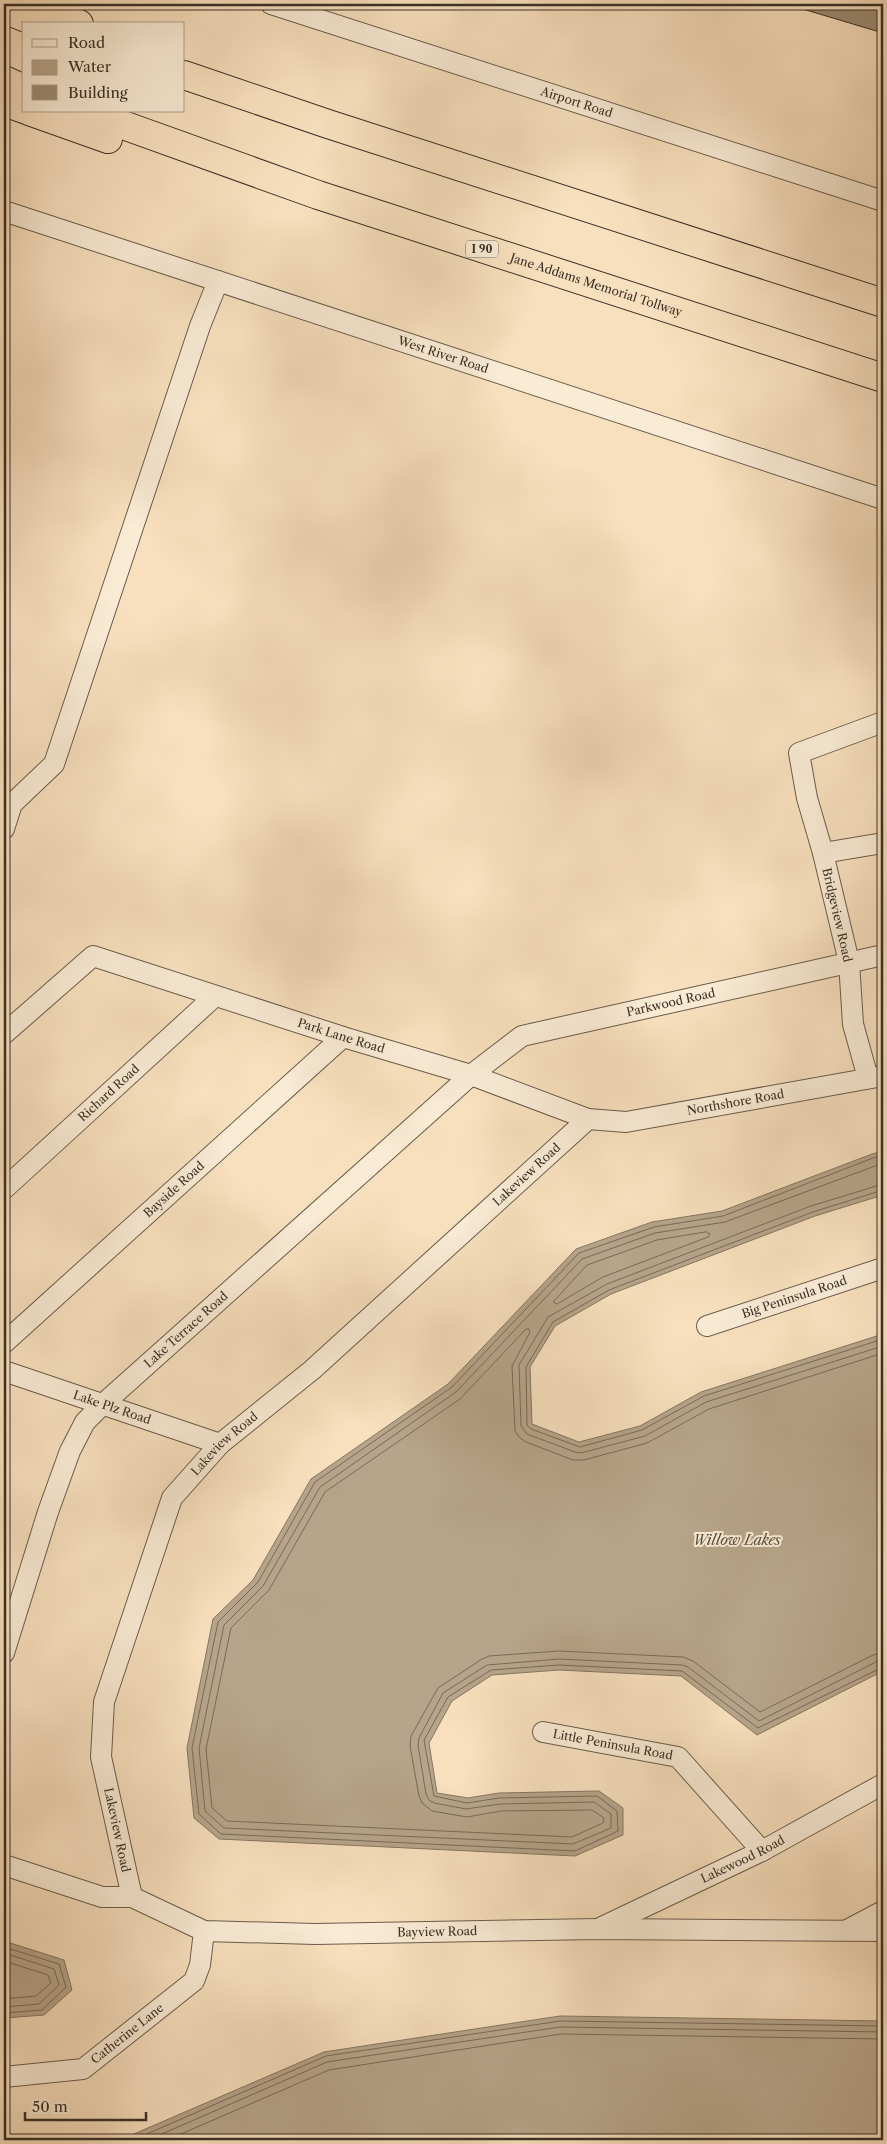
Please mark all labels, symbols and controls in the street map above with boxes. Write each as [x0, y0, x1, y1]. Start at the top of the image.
legend [22, 22, 185, 112]
text: Road [68, 33, 105, 52]
text: Water [67, 57, 112, 76]
text: Building [68, 83, 128, 102]
street label: Airport Road [538, 83, 615, 121]
road number: I 90 [466, 240, 498, 258]
street label: Jane Addams Memorial Tollway [507, 249, 685, 320]
street label: West River Road [395, 332, 491, 376]
street label: Bridgeview Road [819, 866, 856, 964]
street label: Parkwood Road [625, 985, 717, 1019]
street label: Park Lane Road [296, 1015, 387, 1056]
street label: Richard Road [75, 1061, 143, 1125]
street label: Northshore Road [686, 1086, 786, 1118]
street label: Lakeview Road [489, 1139, 564, 1209]
street label: Bayside Road [140, 1157, 208, 1220]
street label: Big Peninsula Road [740, 1272, 849, 1321]
street label: Lake Terrace Road [141, 1288, 231, 1371]
street label: Lake Plz Road [71, 1387, 154, 1427]
street label: Lakeview Road [187, 1408, 261, 1478]
water label: Willow Lakes [693, 1531, 782, 1549]
street label: Little Peninsula Road [552, 1726, 675, 1763]
street label: Lakeview Road [101, 1786, 134, 1874]
street label: Lakewood Road [698, 1832, 788, 1886]
street label: Bayview Road [397, 1923, 478, 1940]
street label: Catherine Lane [88, 2000, 167, 2067]
scale bar [25, 2089, 146, 2121]
text: 50 m [32, 2097, 68, 2116]

